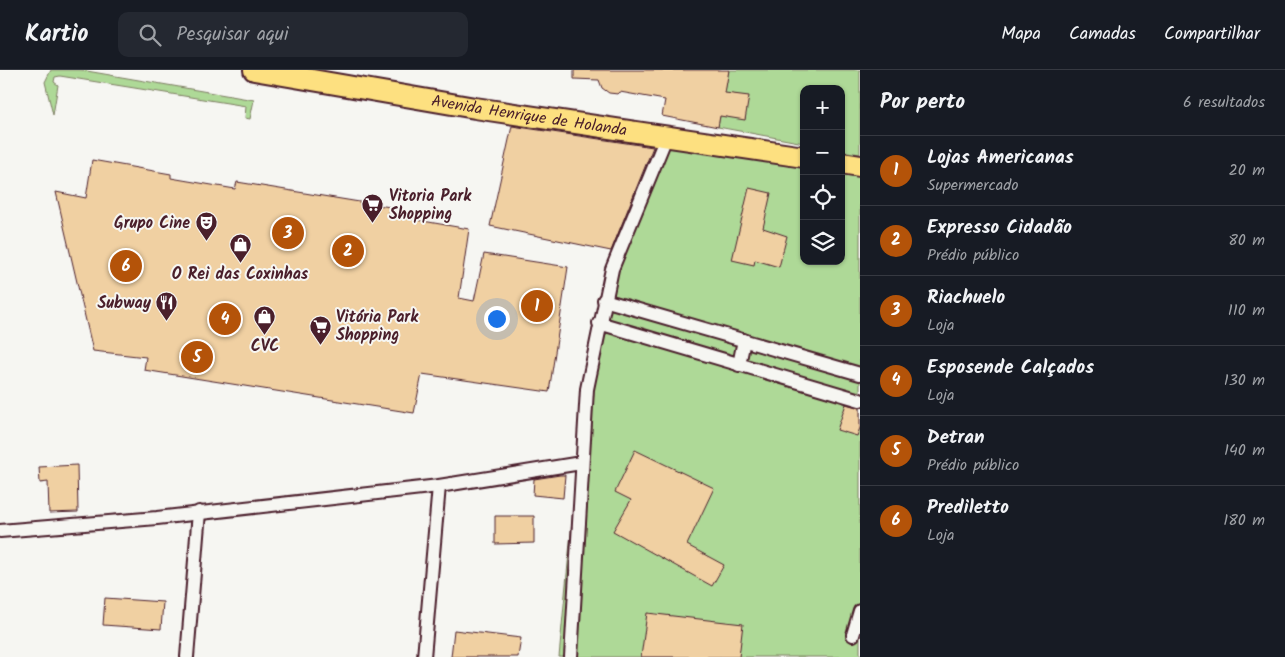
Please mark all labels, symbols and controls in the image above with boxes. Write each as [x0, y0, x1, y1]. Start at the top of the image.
search box [118, 12, 468, 57]
text: Kartio [25, 15, 88, 54]
text: Pesquisar aqui [176, 20, 289, 50]
text: Mapa [1001, 20, 1041, 49]
text: Camadas [1069, 20, 1136, 49]
text: Compartilhar [1164, 20, 1260, 49]
icon: search [136, 21, 164, 49]
map controls [800, 85, 845, 265]
button: + [800, 85, 845, 130]
text: Por perto [880, 86, 965, 119]
street label: Avenida Henrique de Holanda [430, 88, 629, 143]
text: 6 resultados [1183, 90, 1265, 115]
button: − [800, 130, 845, 175]
text: Lojas Americanas [927, 143, 1074, 173]
text: 1 [894, 158, 898, 183]
text: 20 m [1229, 158, 1265, 183]
text: Supermercado [927, 173, 1018, 198]
button: locate [800, 175, 845, 220]
place label: Vitoria Park Shopping [389, 184, 472, 227]
supermarket icon: Vitoria Park Shopping [361, 193, 385, 224]
place label: Grupo Cine [114, 211, 190, 236]
theatre icon: Grupo Cine [194, 211, 218, 242]
text: Expresso Cidadão [927, 213, 1072, 243]
pin: 3 [272, 214, 304, 252]
button: layers [800, 220, 845, 265]
text: 2 [891, 228, 901, 253]
text: 80 m [1228, 228, 1265, 253]
pin: 2 [332, 232, 364, 270]
shop icon: O Rei das Coxinhas [228, 233, 252, 264]
text: Prédio público [927, 243, 1019, 268]
pin: 6 [110, 247, 142, 285]
place label: O Rei das Coxinhas [172, 262, 309, 287]
text: Riachuelo [927, 283, 1005, 313]
pin: 1 [521, 287, 553, 325]
place label: Subway [97, 291, 152, 316]
restaurant icon: Subway [155, 291, 179, 322]
text: 3 [892, 298, 900, 323]
text: 110 m [1228, 298, 1265, 323]
pin: 4 [209, 300, 241, 338]
shop icon: CVC [253, 305, 277, 336]
place label: Vitória Park Shopping [336, 305, 419, 348]
your location [484, 306, 510, 332]
text: Loja [927, 313, 955, 338]
supermarket icon: Vitória Park Shopping [308, 314, 332, 345]
place label: CVC [251, 334, 279, 359]
pin: 5 [181, 338, 213, 376]
text: Esposende Calçados [927, 353, 1094, 383]
text: 4 [892, 368, 900, 393]
text: 130 m [1224, 368, 1265, 393]
text: Loja [927, 383, 955, 408]
text: Detran [927, 423, 985, 453]
text: 5 [892, 438, 900, 463]
text: 140 m [1224, 438, 1265, 463]
text: Prédio público [927, 453, 1019, 478]
text: Prediletto [927, 493, 1009, 523]
text: 6 [892, 508, 900, 533]
text: 180 m [1223, 508, 1265, 533]
text: Loja [927, 523, 955, 548]

